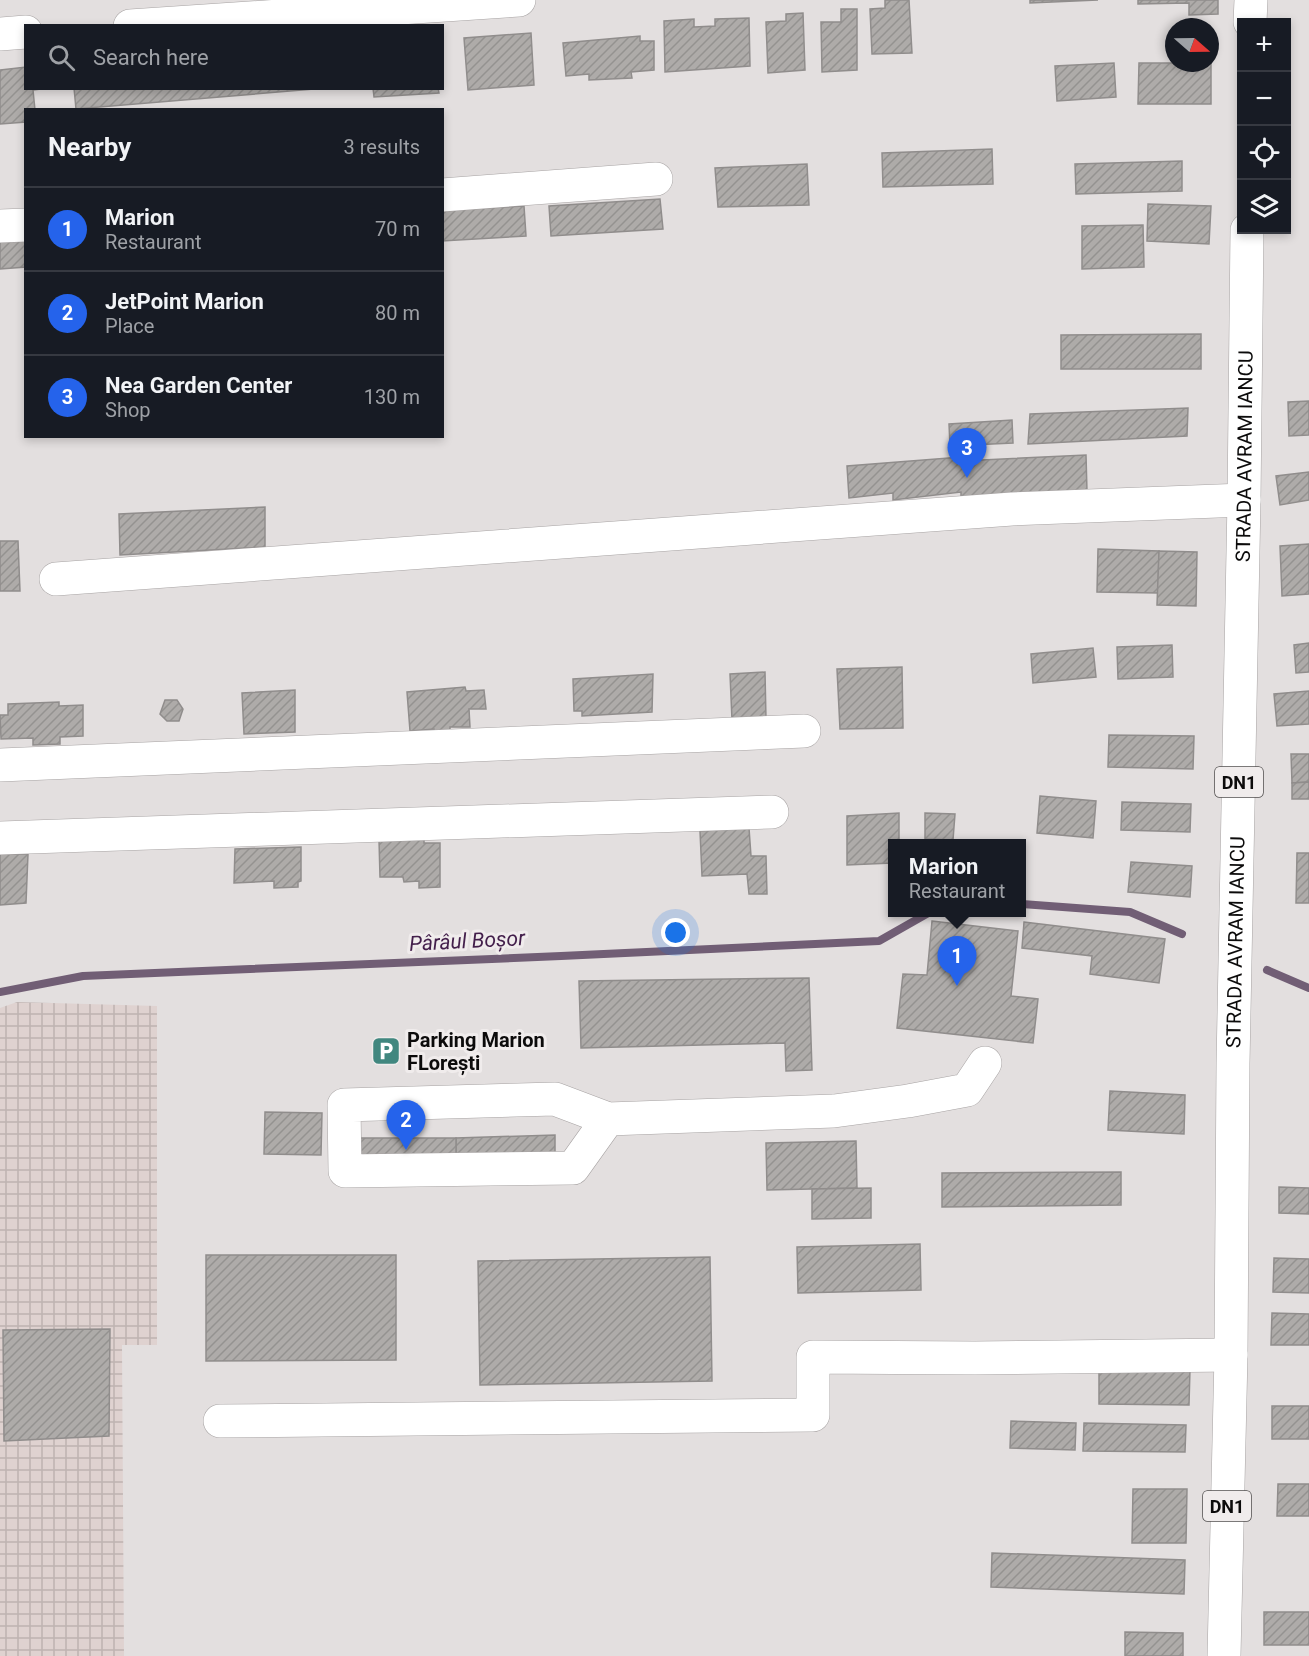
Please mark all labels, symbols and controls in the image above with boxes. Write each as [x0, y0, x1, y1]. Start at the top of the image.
north arrow [1165, 18, 1219, 72]
map controls [1237, 18, 1291, 234]
button: + [1237, 18, 1291, 72]
search box [24, 24, 444, 90]
icon: search [45, 41, 78, 74]
text: Search here [93, 45, 209, 70]
button: − [1237, 72, 1291, 126]
button: locate [1237, 126, 1291, 180]
text: Nearby [48, 132, 131, 162]
text: 3 results [344, 135, 420, 159]
button: layers [1237, 180, 1291, 234]
text: Marion [105, 205, 175, 230]
text: 1 [62, 217, 73, 241]
text: 70 m [375, 217, 420, 241]
text: Restaurant [105, 230, 202, 254]
text: JetPoint Marion [105, 289, 264, 314]
text: 2 [62, 301, 73, 325]
text: 80 m [375, 301, 420, 325]
text: Place [105, 314, 154, 338]
street label: STRADA AVRAM IANCU [1231, 350, 1258, 562]
text: Nea Garden Center [105, 373, 292, 398]
text: 3 [62, 385, 73, 409]
text: 130 m [364, 385, 420, 409]
text: Shop [105, 398, 151, 422]
pin: 3 [948, 428, 986, 478]
road number: DN1 [1215, 767, 1263, 797]
street label: STRADA AVRAM IANCU [1221, 836, 1249, 1048]
popup [888, 839, 1026, 917]
text: Marion [909, 854, 978, 879]
text: Restaurant [909, 879, 1005, 903]
your location [661, 918, 690, 947]
water label: Pârâul Boșor [408, 926, 527, 956]
pin: 1 [938, 936, 976, 986]
place label: Parking Marion FLorești [407, 1028, 545, 1076]
parking icon: Parking Marion FLorești [370, 1035, 402, 1067]
pin: 2 [386, 1100, 426, 1150]
road number: DN1 [1203, 1491, 1251, 1521]

